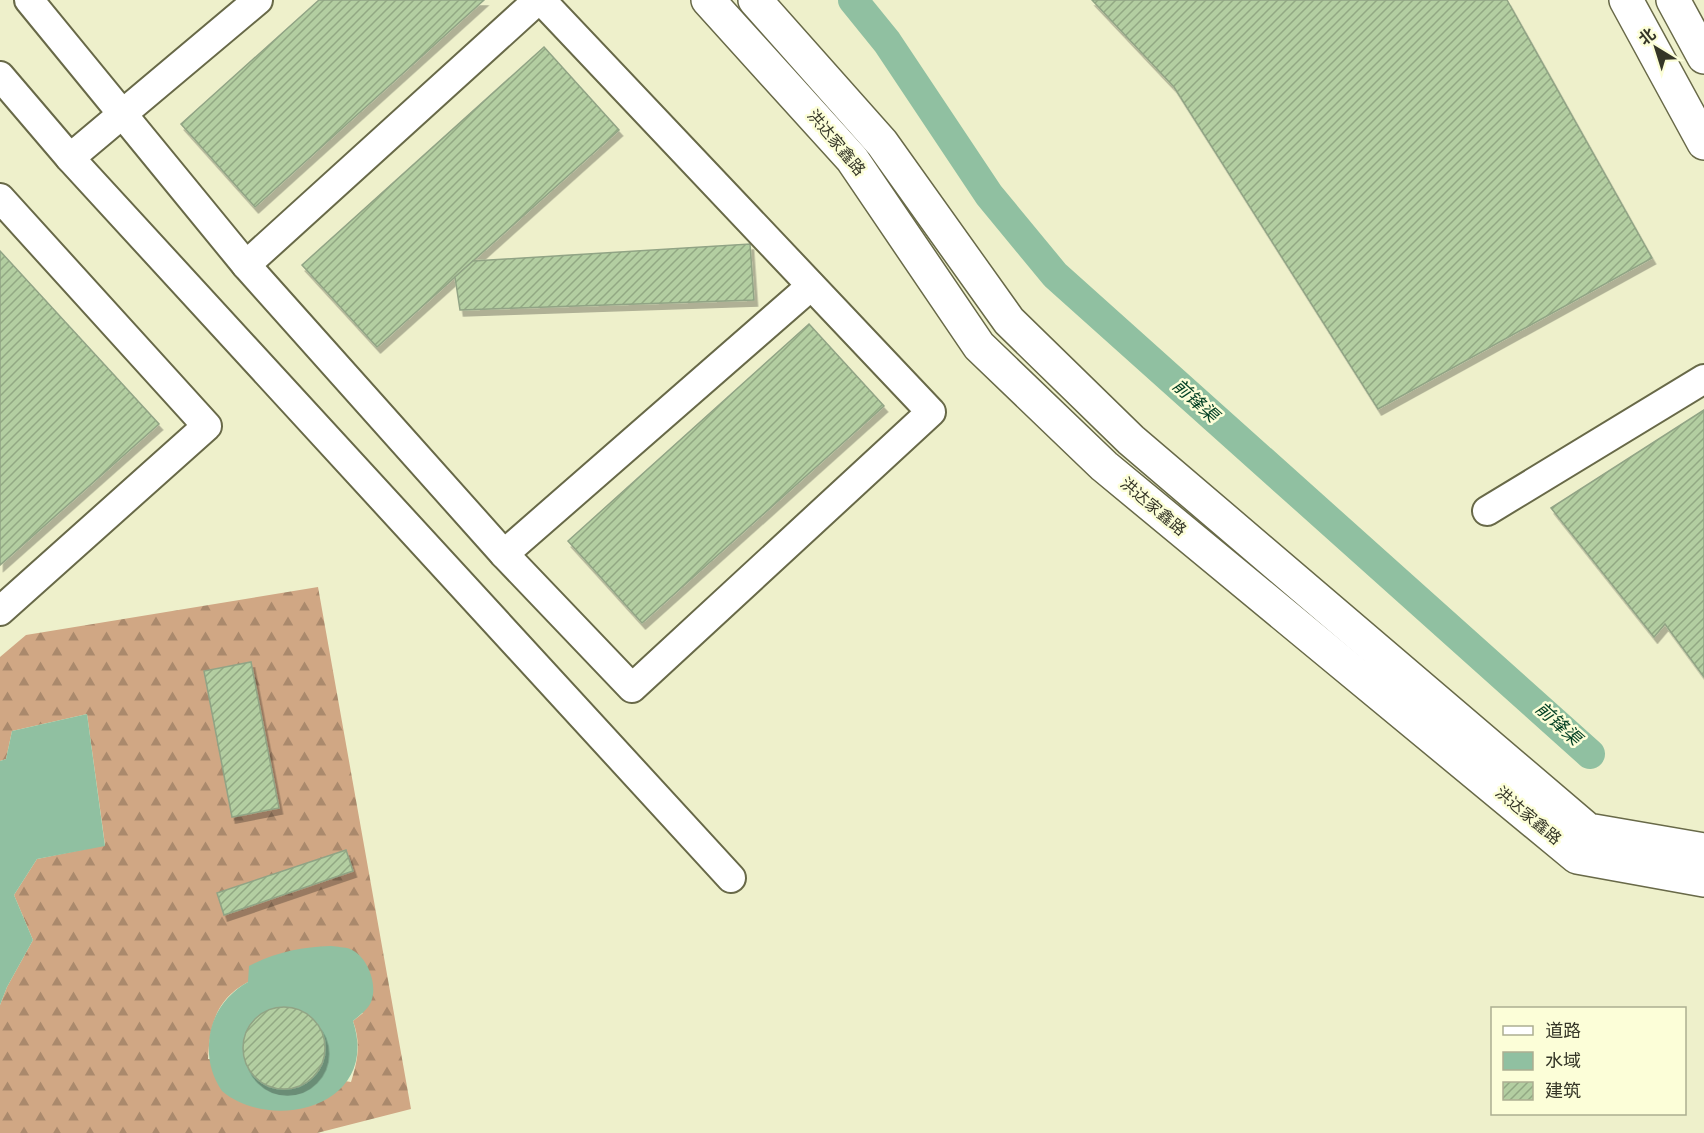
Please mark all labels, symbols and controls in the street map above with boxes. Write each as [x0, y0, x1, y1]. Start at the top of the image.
north arrow [1626, 18, 1686, 78]
text: 北 [1634, 23, 1660, 51]
street label: 洪达家鑫路 [802, 105, 870, 181]
water label: 前锋渠 [1167, 374, 1226, 430]
street label: 洪达家鑫路 [1115, 473, 1191, 541]
water label: 前锋渠 [1530, 697, 1589, 753]
street label: 洪达家鑫路 [1490, 782, 1566, 850]
legend [1491, 1007, 1686, 1115]
text: 道路 [1545, 1019, 1581, 1044]
text: 水域 [1545, 1049, 1581, 1074]
text: 建筑 [1545, 1079, 1581, 1104]

